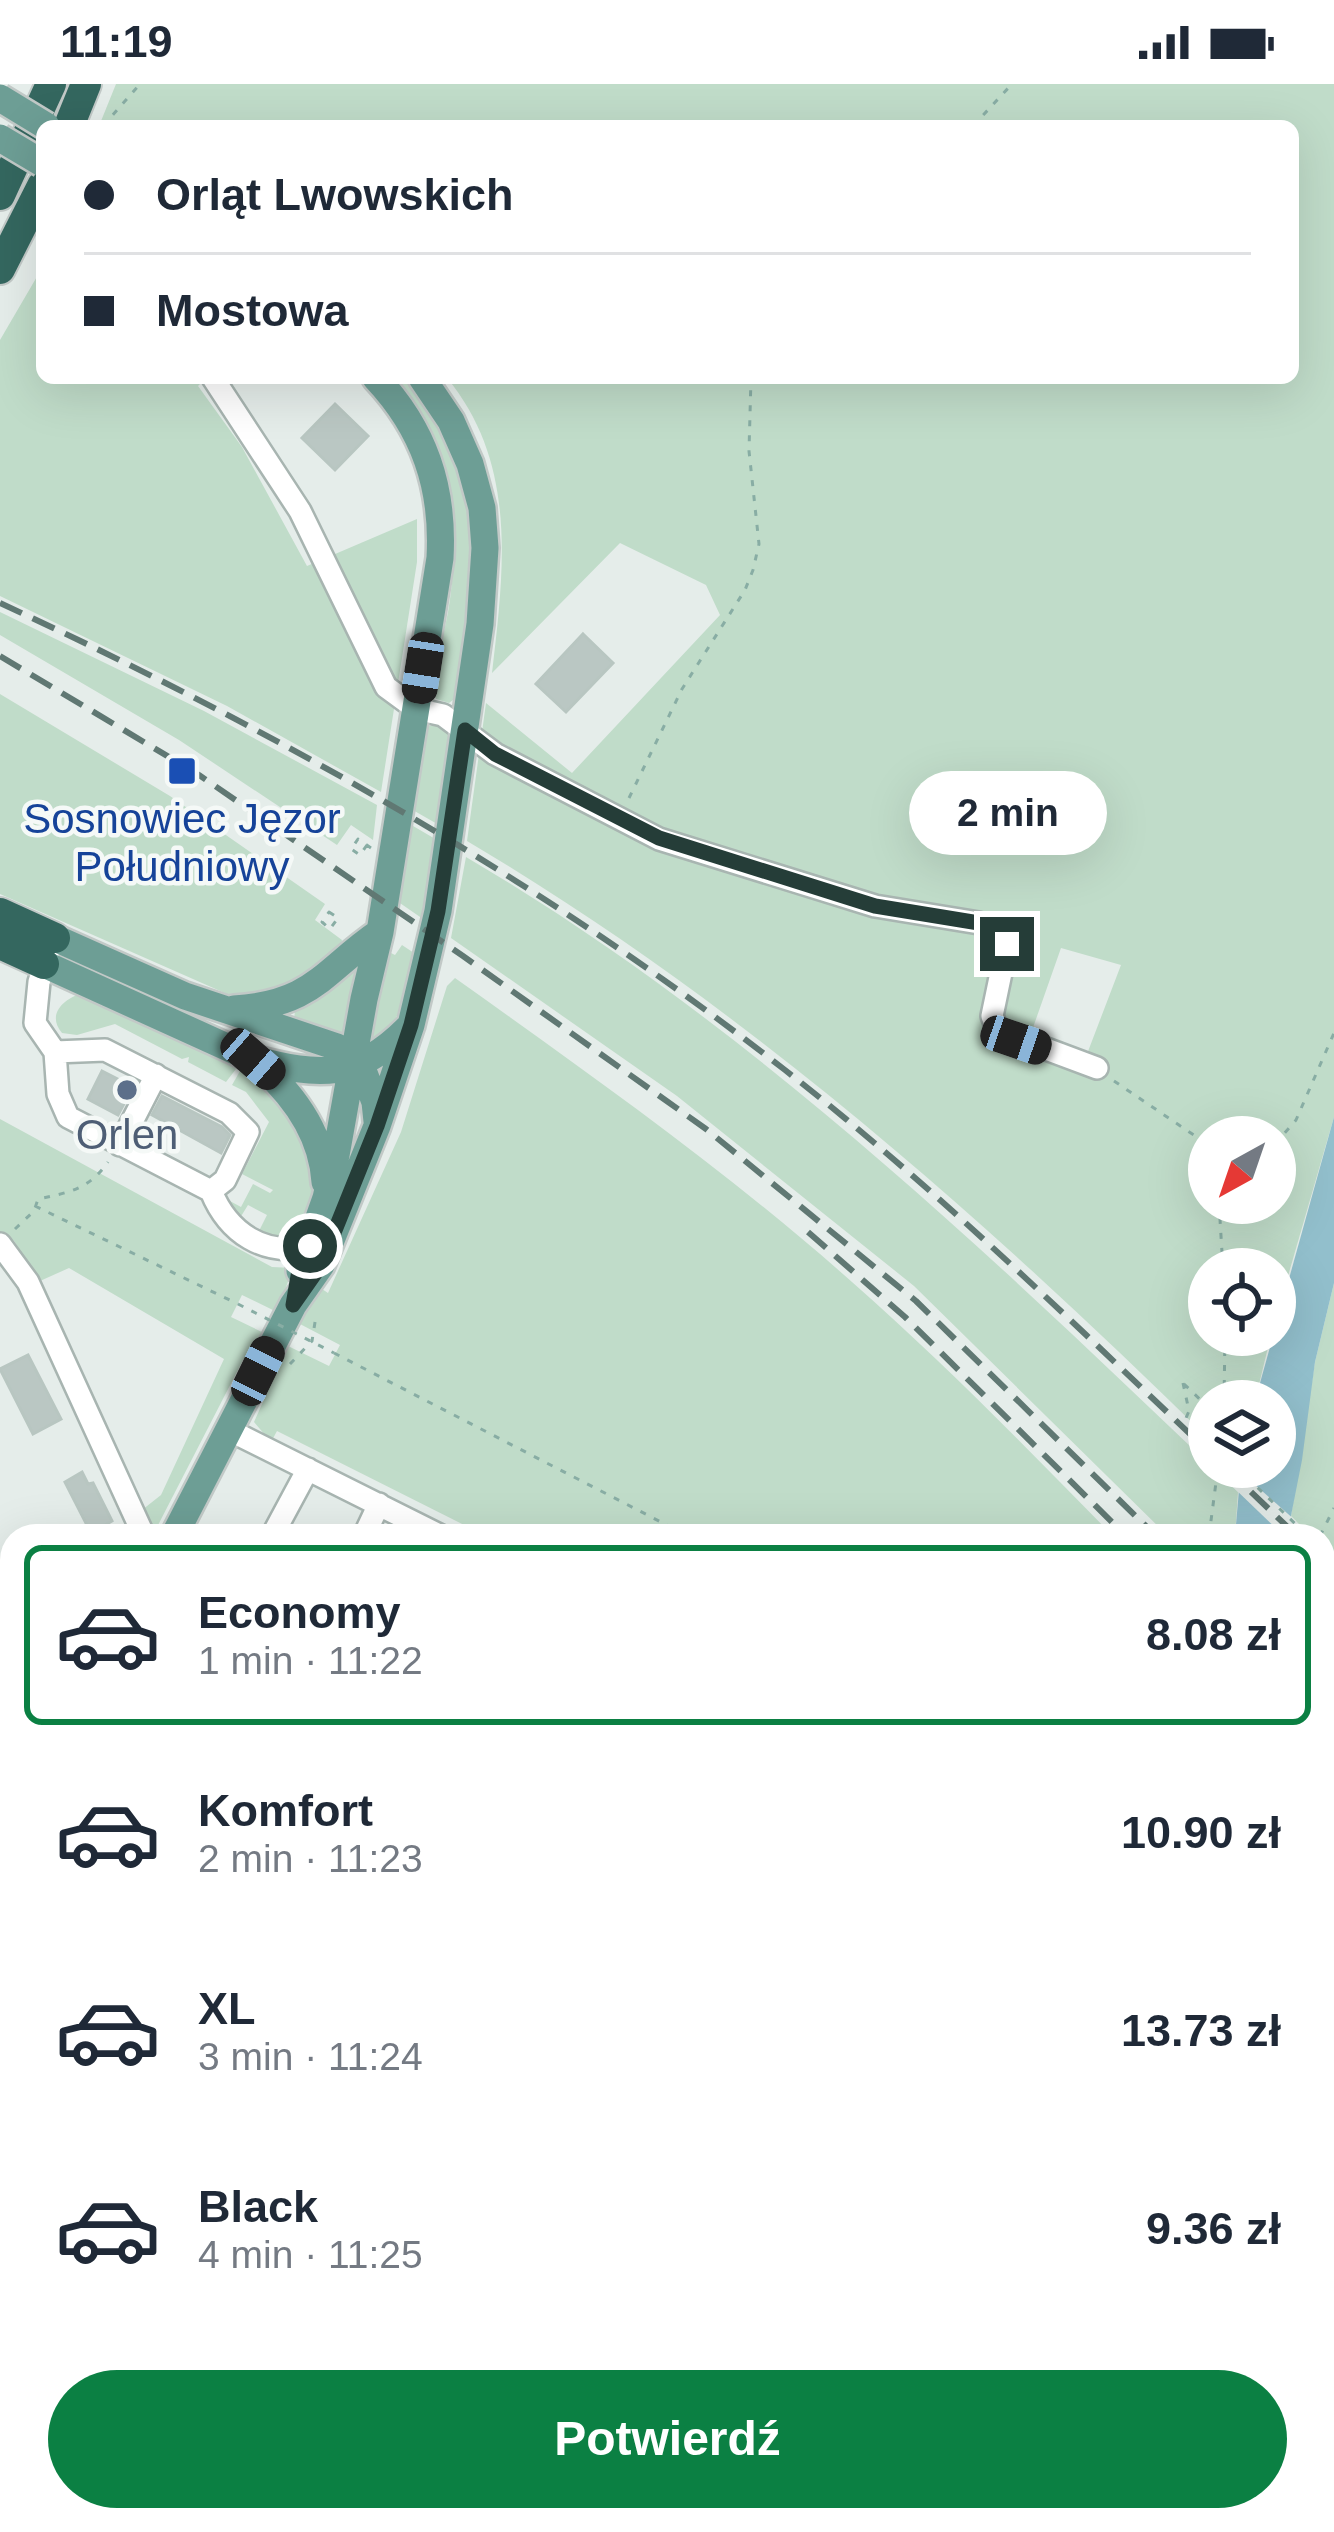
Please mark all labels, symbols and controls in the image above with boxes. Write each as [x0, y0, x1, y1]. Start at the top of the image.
text: 11:19 [60, 16, 173, 67]
text: Orląt Lwowskich [156, 169, 514, 220]
text: Mostowa [156, 285, 349, 336]
car [400, 630, 446, 706]
marker: Sosnowiec Jęzor Południowy [166, 755, 198, 787]
callout: 2 min [908, 770, 1106, 854]
text: 2 min [957, 791, 1059, 834]
place label: Sosnowiec Jęzor Południowy [23, 795, 341, 890]
route end [980, 917, 1034, 971]
car [976, 1011, 1056, 1069]
car [214, 1022, 292, 1096]
marker: Orlen [114, 1077, 140, 1103]
place label: Orlen [76, 1111, 178, 1158]
north arrow [1188, 1116, 1296, 1224]
map controls [1188, 1116, 1296, 1488]
route start [283, 1219, 337, 1273]
button: locate [1188, 1248, 1296, 1356]
car [226, 1331, 290, 1411]
button: layers [1188, 1380, 1296, 1488]
icon: car [54, 1581, 162, 1689]
text: Economy [198, 1587, 401, 1638]
text: 8.08 zł [1146, 1609, 1281, 1660]
text: 1 min · 11:22 [198, 1639, 423, 1682]
icon: car [54, 1779, 162, 1887]
text: Komfort [198, 1785, 373, 1836]
text: 10.90 zł [1121, 1807, 1281, 1858]
text: 2 min · 11:23 [198, 1837, 423, 1880]
icon: car [54, 1977, 162, 2085]
text: XL [198, 1983, 256, 2034]
text: 13.73 zł [1121, 2005, 1281, 2056]
text: 3 min · 11:24 [198, 2035, 423, 2078]
icon: car [54, 2175, 162, 2283]
text: Black [198, 2181, 318, 2232]
text: 9.36 zł [1146, 2203, 1281, 2254]
text: 4 min · 11:25 [198, 2233, 423, 2276]
button: Potwierdź [48, 2370, 1287, 2508]

